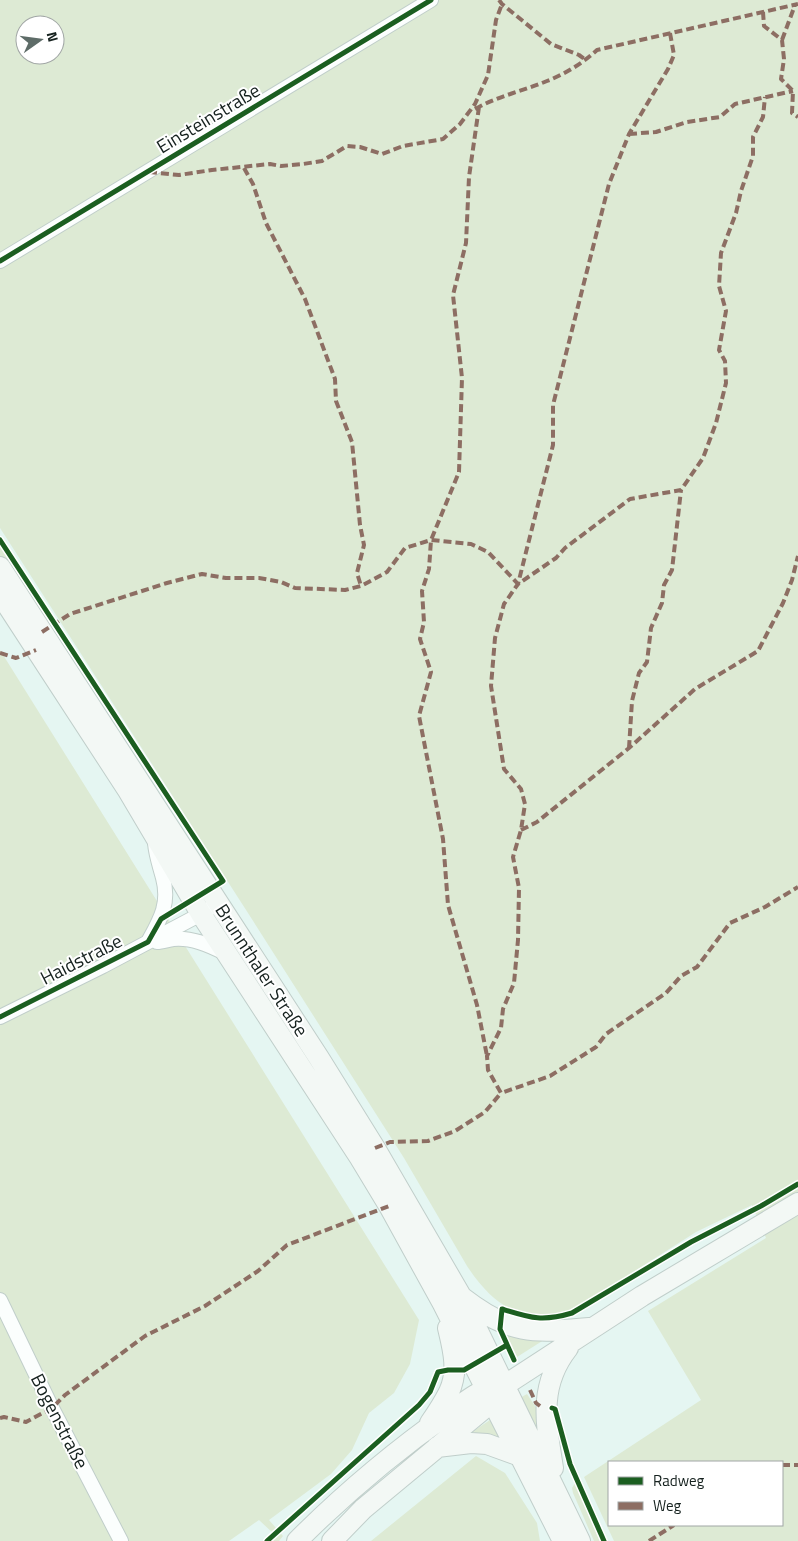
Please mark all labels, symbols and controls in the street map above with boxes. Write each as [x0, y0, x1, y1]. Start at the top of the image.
north arrow [15, 15, 65, 65]
text: N [42, 29, 64, 44]
street label: Einsteinstraße [150, 75, 265, 160]
street label: Brunnthaler Straße [209, 898, 316, 1042]
street label: Haidstraße [35, 926, 127, 992]
street label: Bogenstraße [24, 1368, 97, 1473]
legend [608, 1461, 783, 1526]
text: Radweg [653, 1469, 705, 1492]
text: Weg [653, 1494, 682, 1517]

